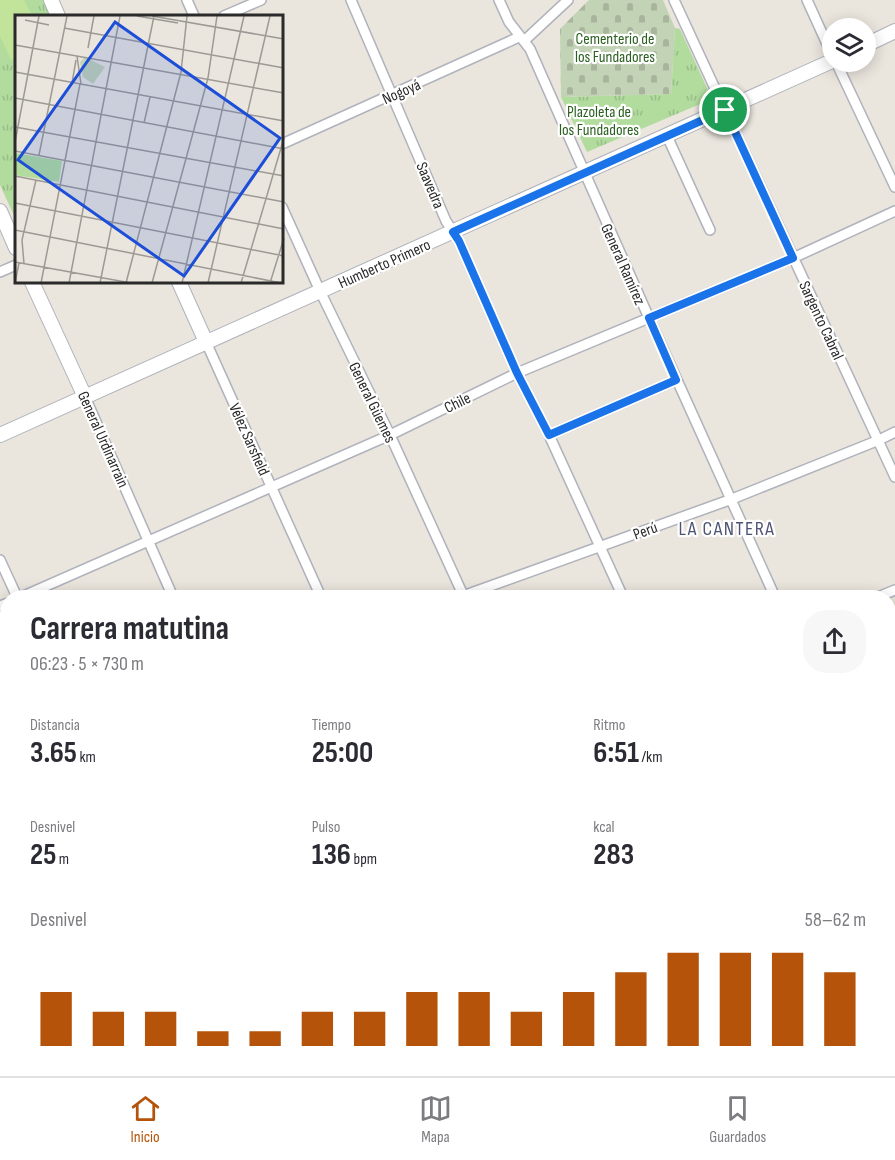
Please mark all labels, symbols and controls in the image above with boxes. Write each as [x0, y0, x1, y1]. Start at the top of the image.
inset map [15, 15, 284, 284]
map controls [822, 18, 876, 72]
button: layers [822, 18, 876, 72]
park label: Cementerio de los Fundadores [575, 30, 655, 67]
street label: Nogoyá [380, 76, 424, 109]
pin [699, 84, 750, 135]
icon: arrive [708, 93, 741, 126]
park label: Plazoleta de los Fundadores [559, 103, 639, 140]
street label: Saavedra [411, 159, 448, 212]
street label: General Ramírez [596, 221, 649, 308]
street label: Humberto Primero [336, 236, 434, 293]
street label: Sargento Cabral [794, 278, 847, 363]
street label: General Güemes [344, 359, 399, 446]
street label: General Urdinarrain [73, 388, 132, 491]
street label: Chile [441, 389, 474, 418]
street label: Vélez Sarsfield [224, 401, 273, 479]
district label: LA CANTERA [679, 517, 775, 541]
street label: Perú [631, 518, 660, 545]
text: Carrera matutina [30, 609, 229, 649]
button: share [803, 610, 866, 673]
text: 06:23 · 5 × 730 m [30, 652, 144, 676]
text: Distancia [30, 716, 80, 735]
text: Tiempo [312, 716, 351, 735]
text: Ritmo [593, 716, 626, 735]
text: 3.65 [30, 735, 77, 771]
text: 25:00 [312, 735, 373, 771]
text: 6:51 [593, 735, 639, 771]
text: km [77, 748, 96, 767]
text: /km [639, 748, 662, 767]
text: Desnivel [30, 818, 75, 837]
text: Pulso [312, 818, 340, 837]
text: kcal [593, 818, 615, 837]
text: 25 [30, 837, 56, 873]
text: 136 [312, 837, 351, 873]
text: 283 [593, 837, 634, 873]
text: m [56, 850, 69, 869]
text: bpm [351, 850, 377, 869]
text: Desnivel [30, 908, 87, 932]
text: 58–62 m [805, 908, 866, 932]
tab: Inicio [129, 1092, 162, 1147]
tab: Mapa [419, 1092, 452, 1147]
tab: Guardados [709, 1092, 766, 1147]

